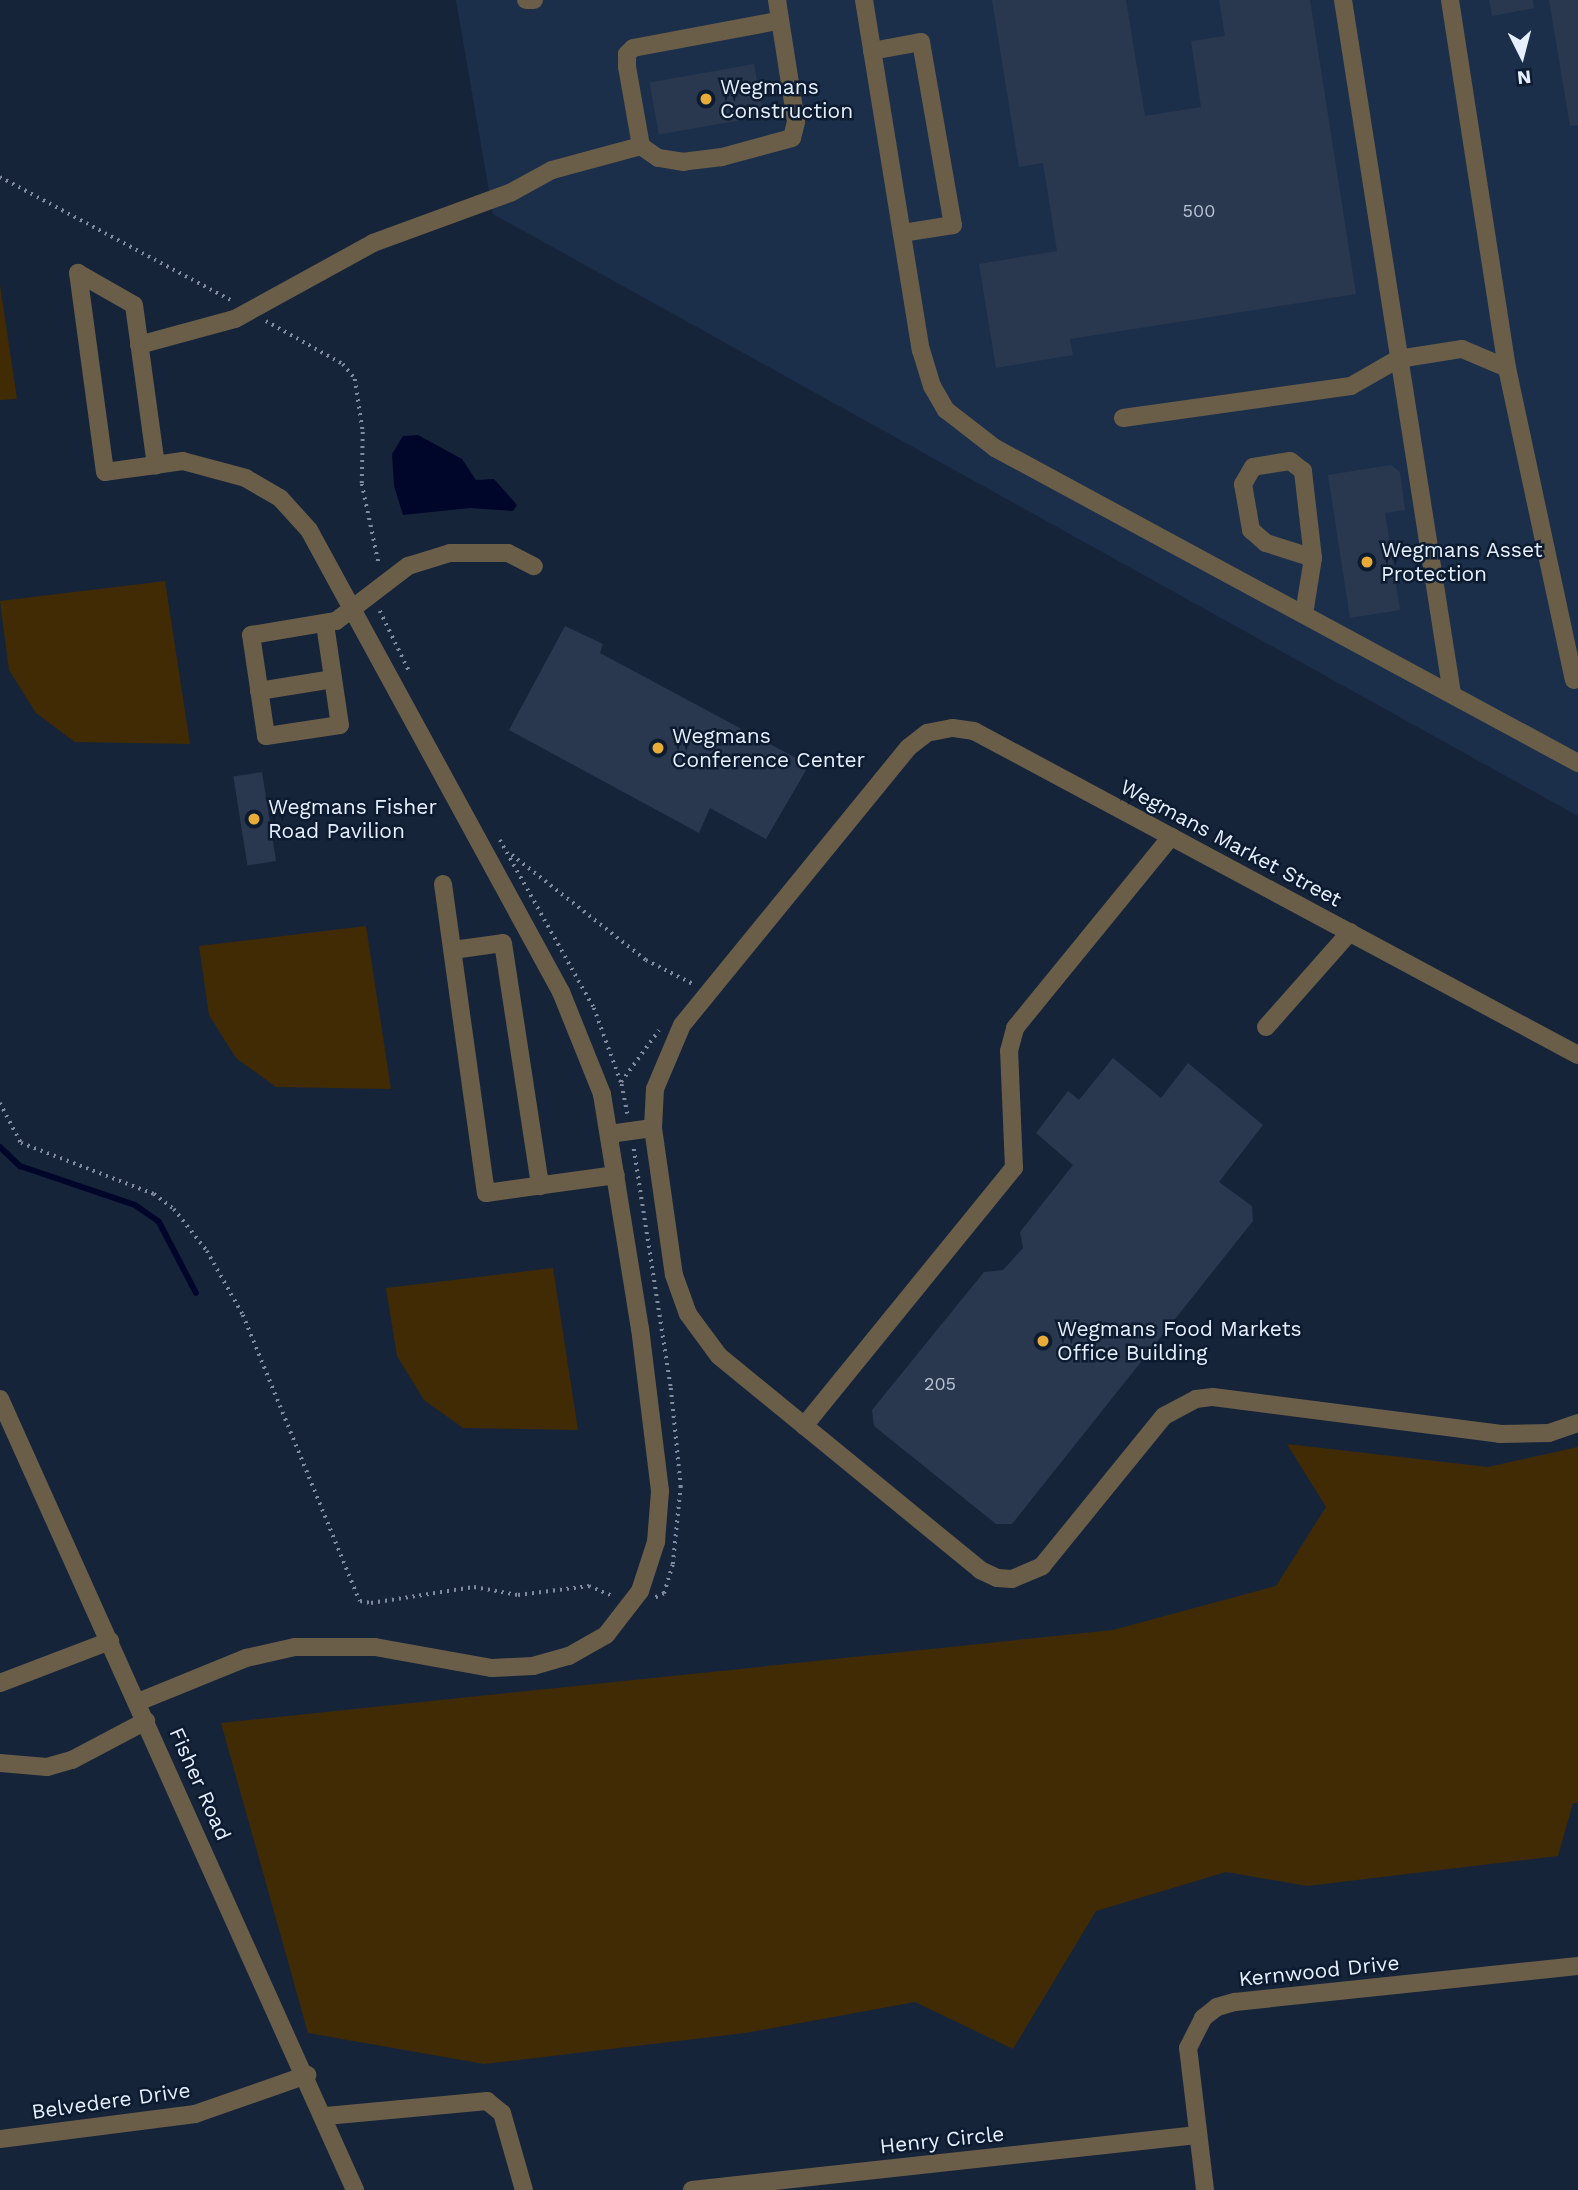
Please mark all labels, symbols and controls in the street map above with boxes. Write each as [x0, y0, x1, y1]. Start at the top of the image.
north arrow [1487, 21, 1557, 91]
text: N [1516, 65, 1532, 90]
place label: Wegmans Construction [720, 74, 853, 124]
marker: Wegmans Construction [698, 91, 714, 107]
house number: 500 [1183, 200, 1215, 222]
place label: Wegmans Asset Protection [1381, 537, 1543, 587]
marker: Wegmans Asset Protection [1359, 554, 1375, 570]
place label: Wegmans Conference Center [672, 723, 865, 773]
marker: Wegmans Conference Center [650, 740, 666, 756]
street label: Wegmans Market Street [1116, 774, 1346, 912]
place label: Wegmans Fisher Road Pavilion [268, 794, 437, 844]
marker: Wegmans Fisher Road Pavilion [246, 811, 262, 827]
place label: Wegmans Food Markets Office Building [1057, 1316, 1302, 1366]
marker: Wegmans Food Markets Office Building [1035, 1333, 1051, 1349]
house number: 205 [924, 1373, 956, 1395]
street label: Fisher Road [164, 1723, 236, 1845]
street label: Kernwood Drive [1237, 1950, 1401, 1992]
street label: Belvedere Drive [30, 2077, 192, 2125]
street label: Henry Circle [878, 2121, 1006, 2159]

